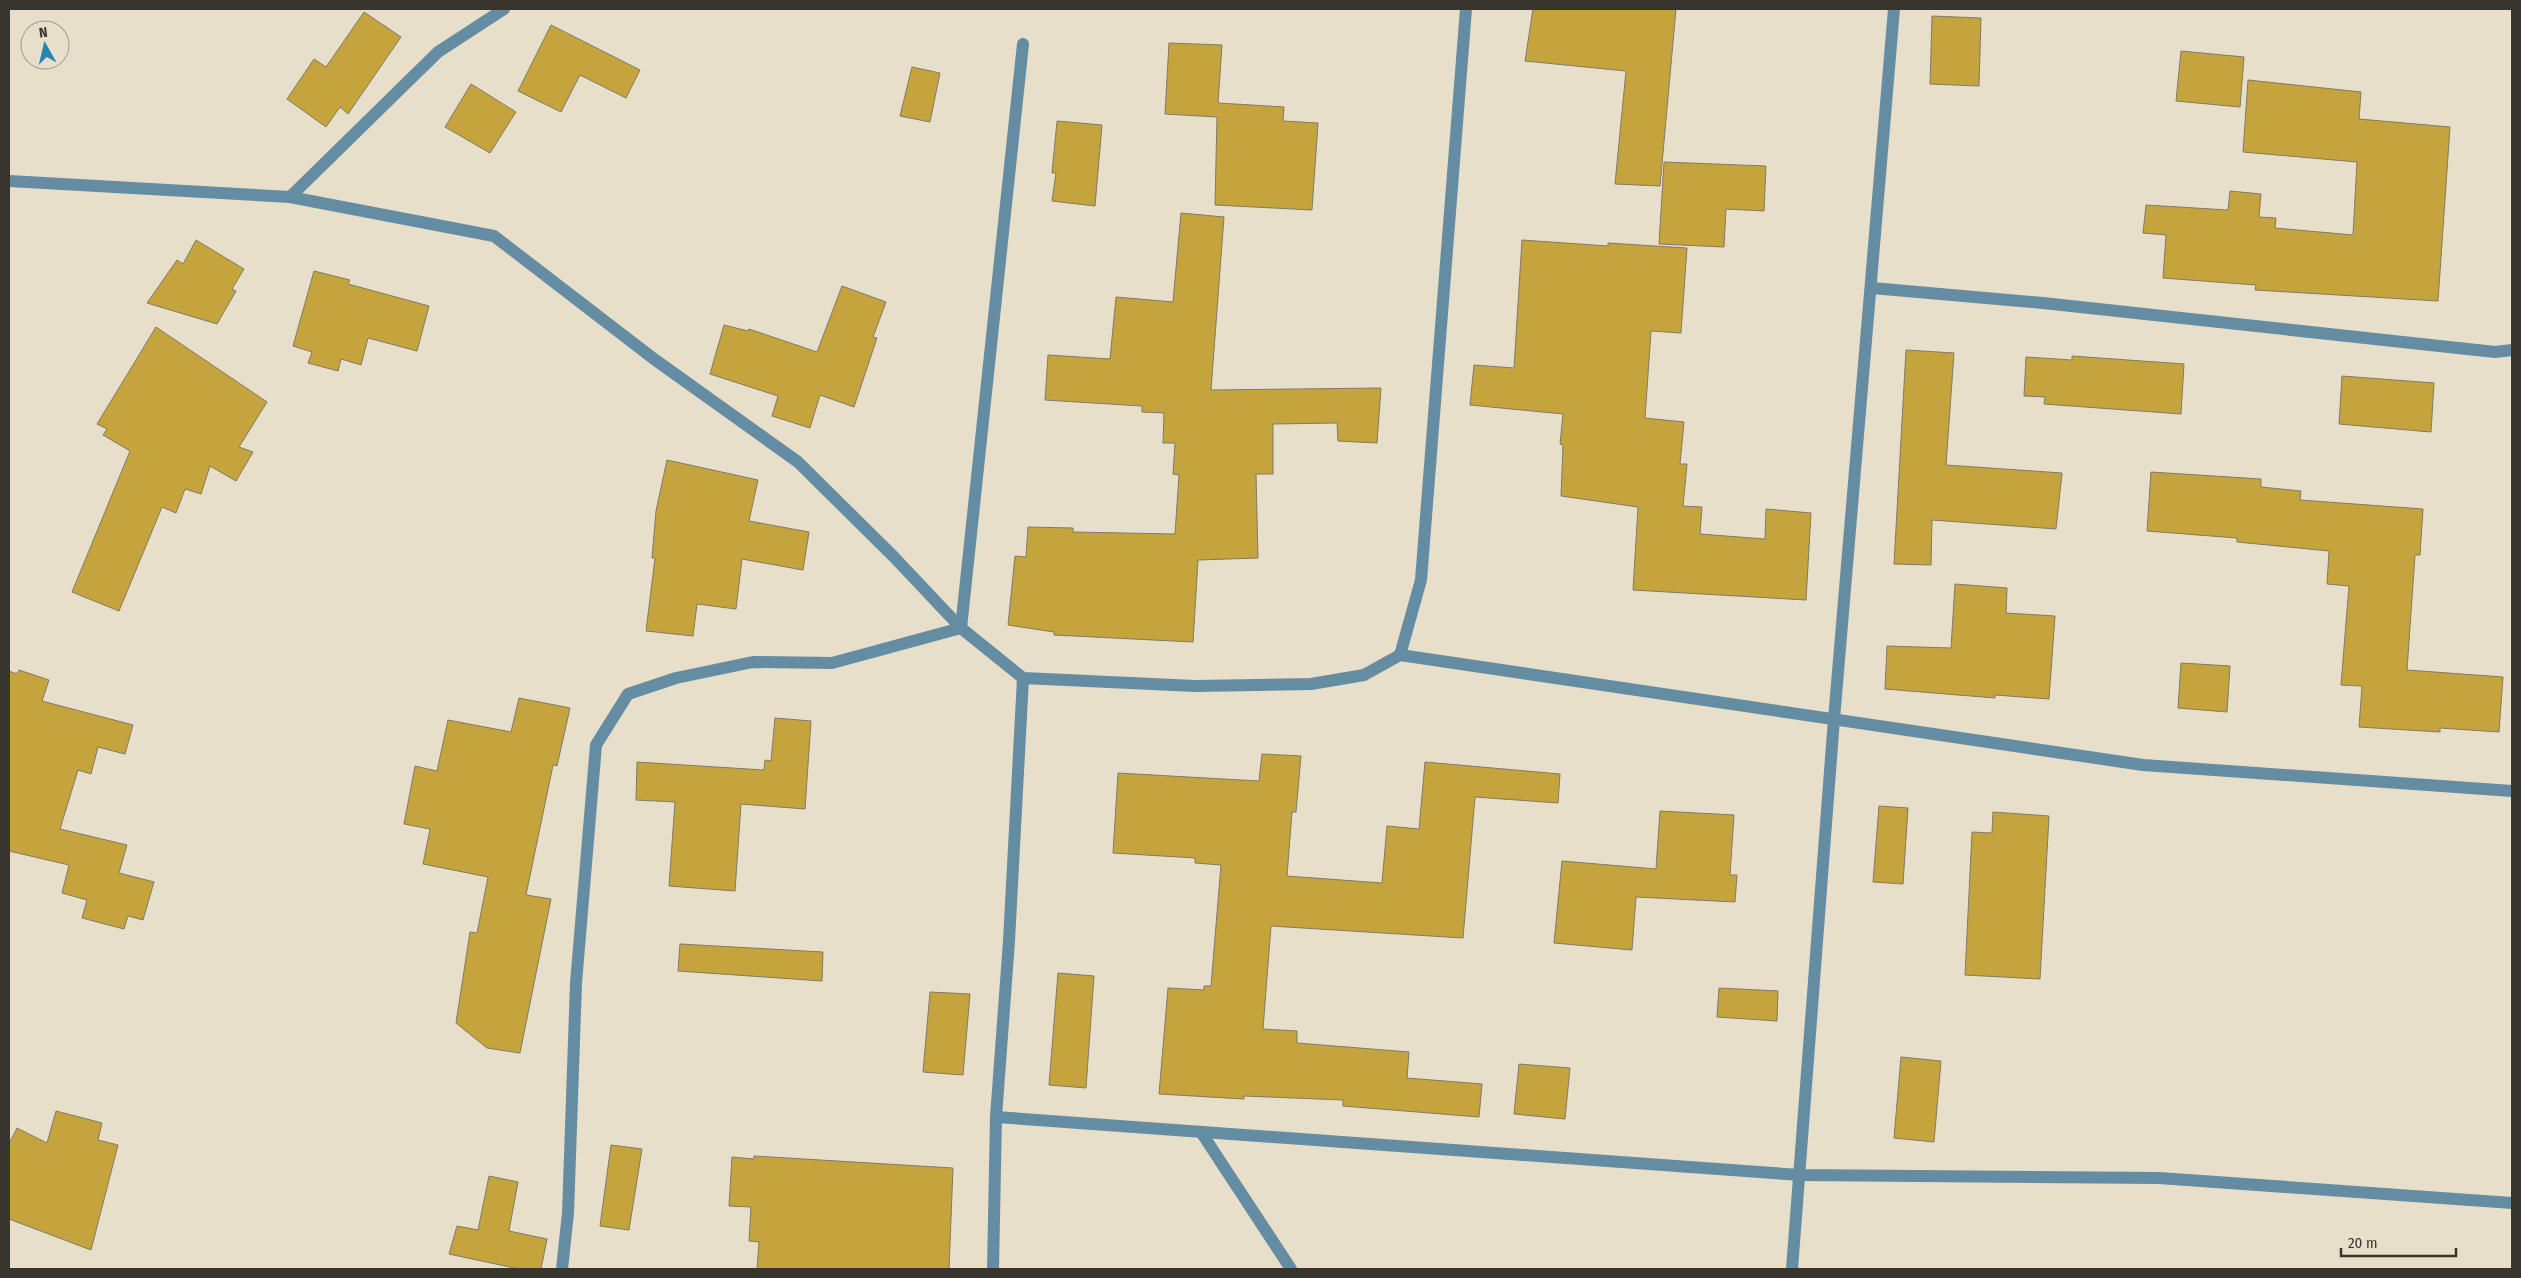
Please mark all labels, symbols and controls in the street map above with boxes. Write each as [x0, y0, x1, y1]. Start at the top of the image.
north arrow [20, 20, 70, 70]
text: N [38, 24, 49, 42]
scale bar [2341, 1226, 2456, 1258]
text: 20 m [2348, 1234, 2378, 1252]

